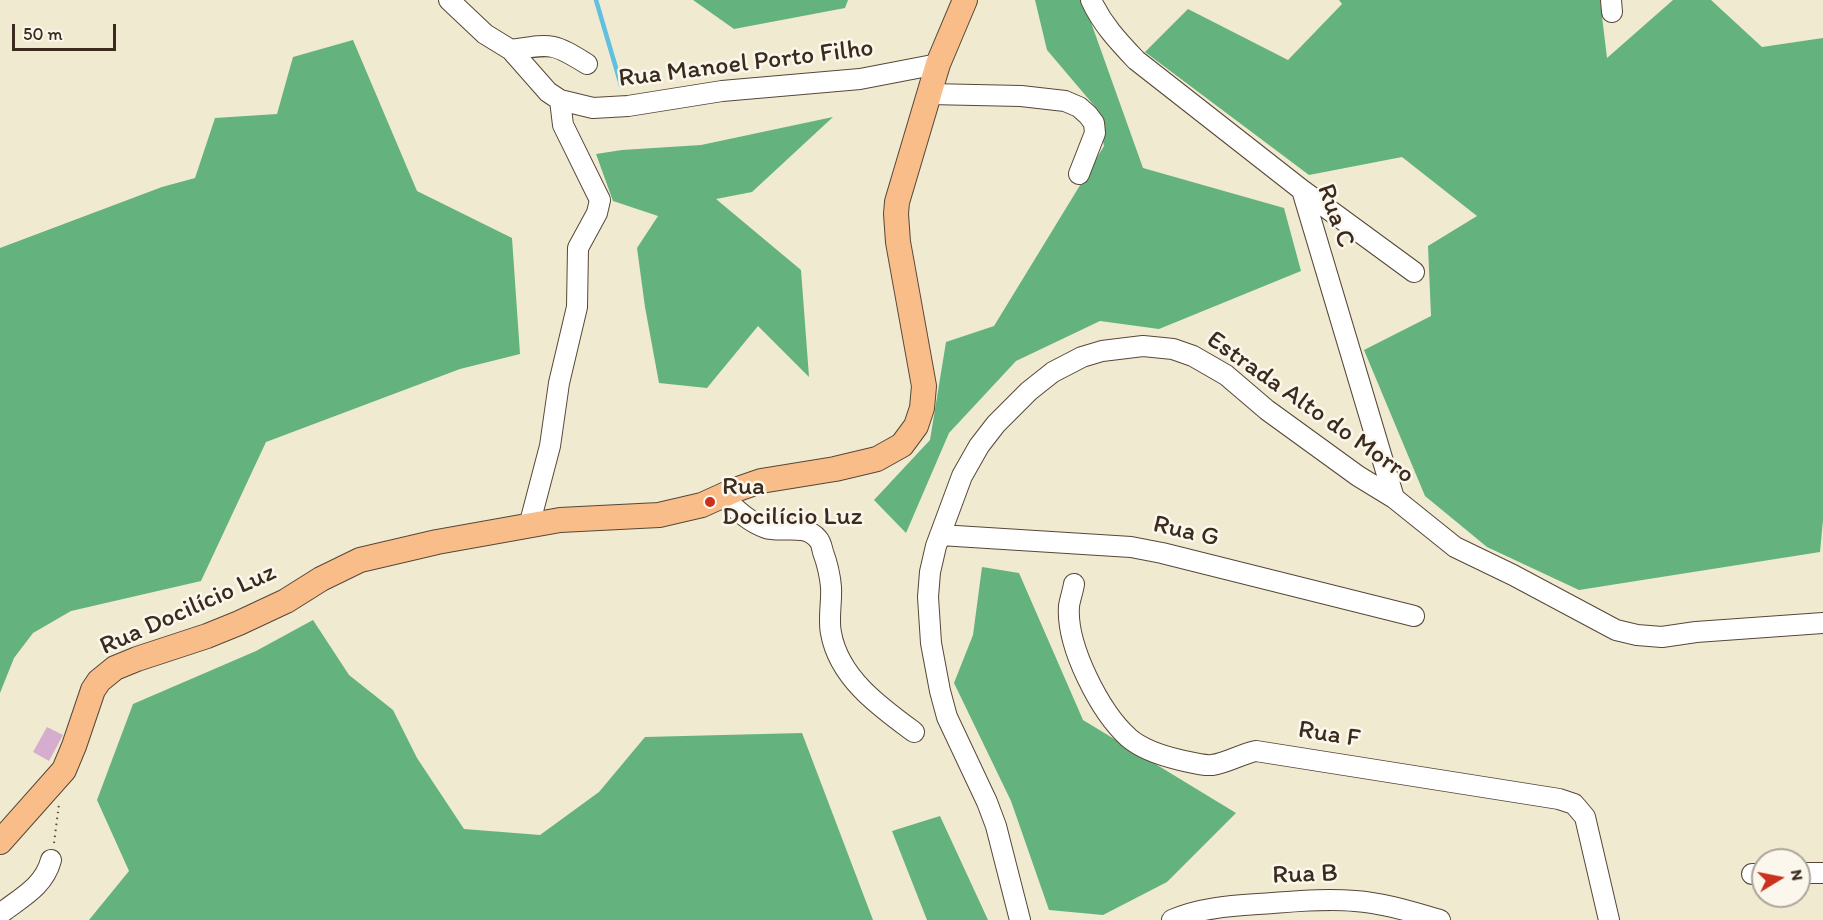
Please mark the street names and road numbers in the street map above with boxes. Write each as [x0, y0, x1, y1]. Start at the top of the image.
street label: Rua Manoel Porto Filho [617, 33, 875, 95]
street label: Rua C [1309, 180, 1361, 252]
street label: Estrada Alto do Morro [1200, 325, 1420, 491]
street label: Rua G [1150, 509, 1222, 555]
street label: Rua Docilício Luz [95, 557, 281, 663]
street label: Rua F [1296, 715, 1362, 755]
street label: Rua B [1272, 858, 1338, 892]

